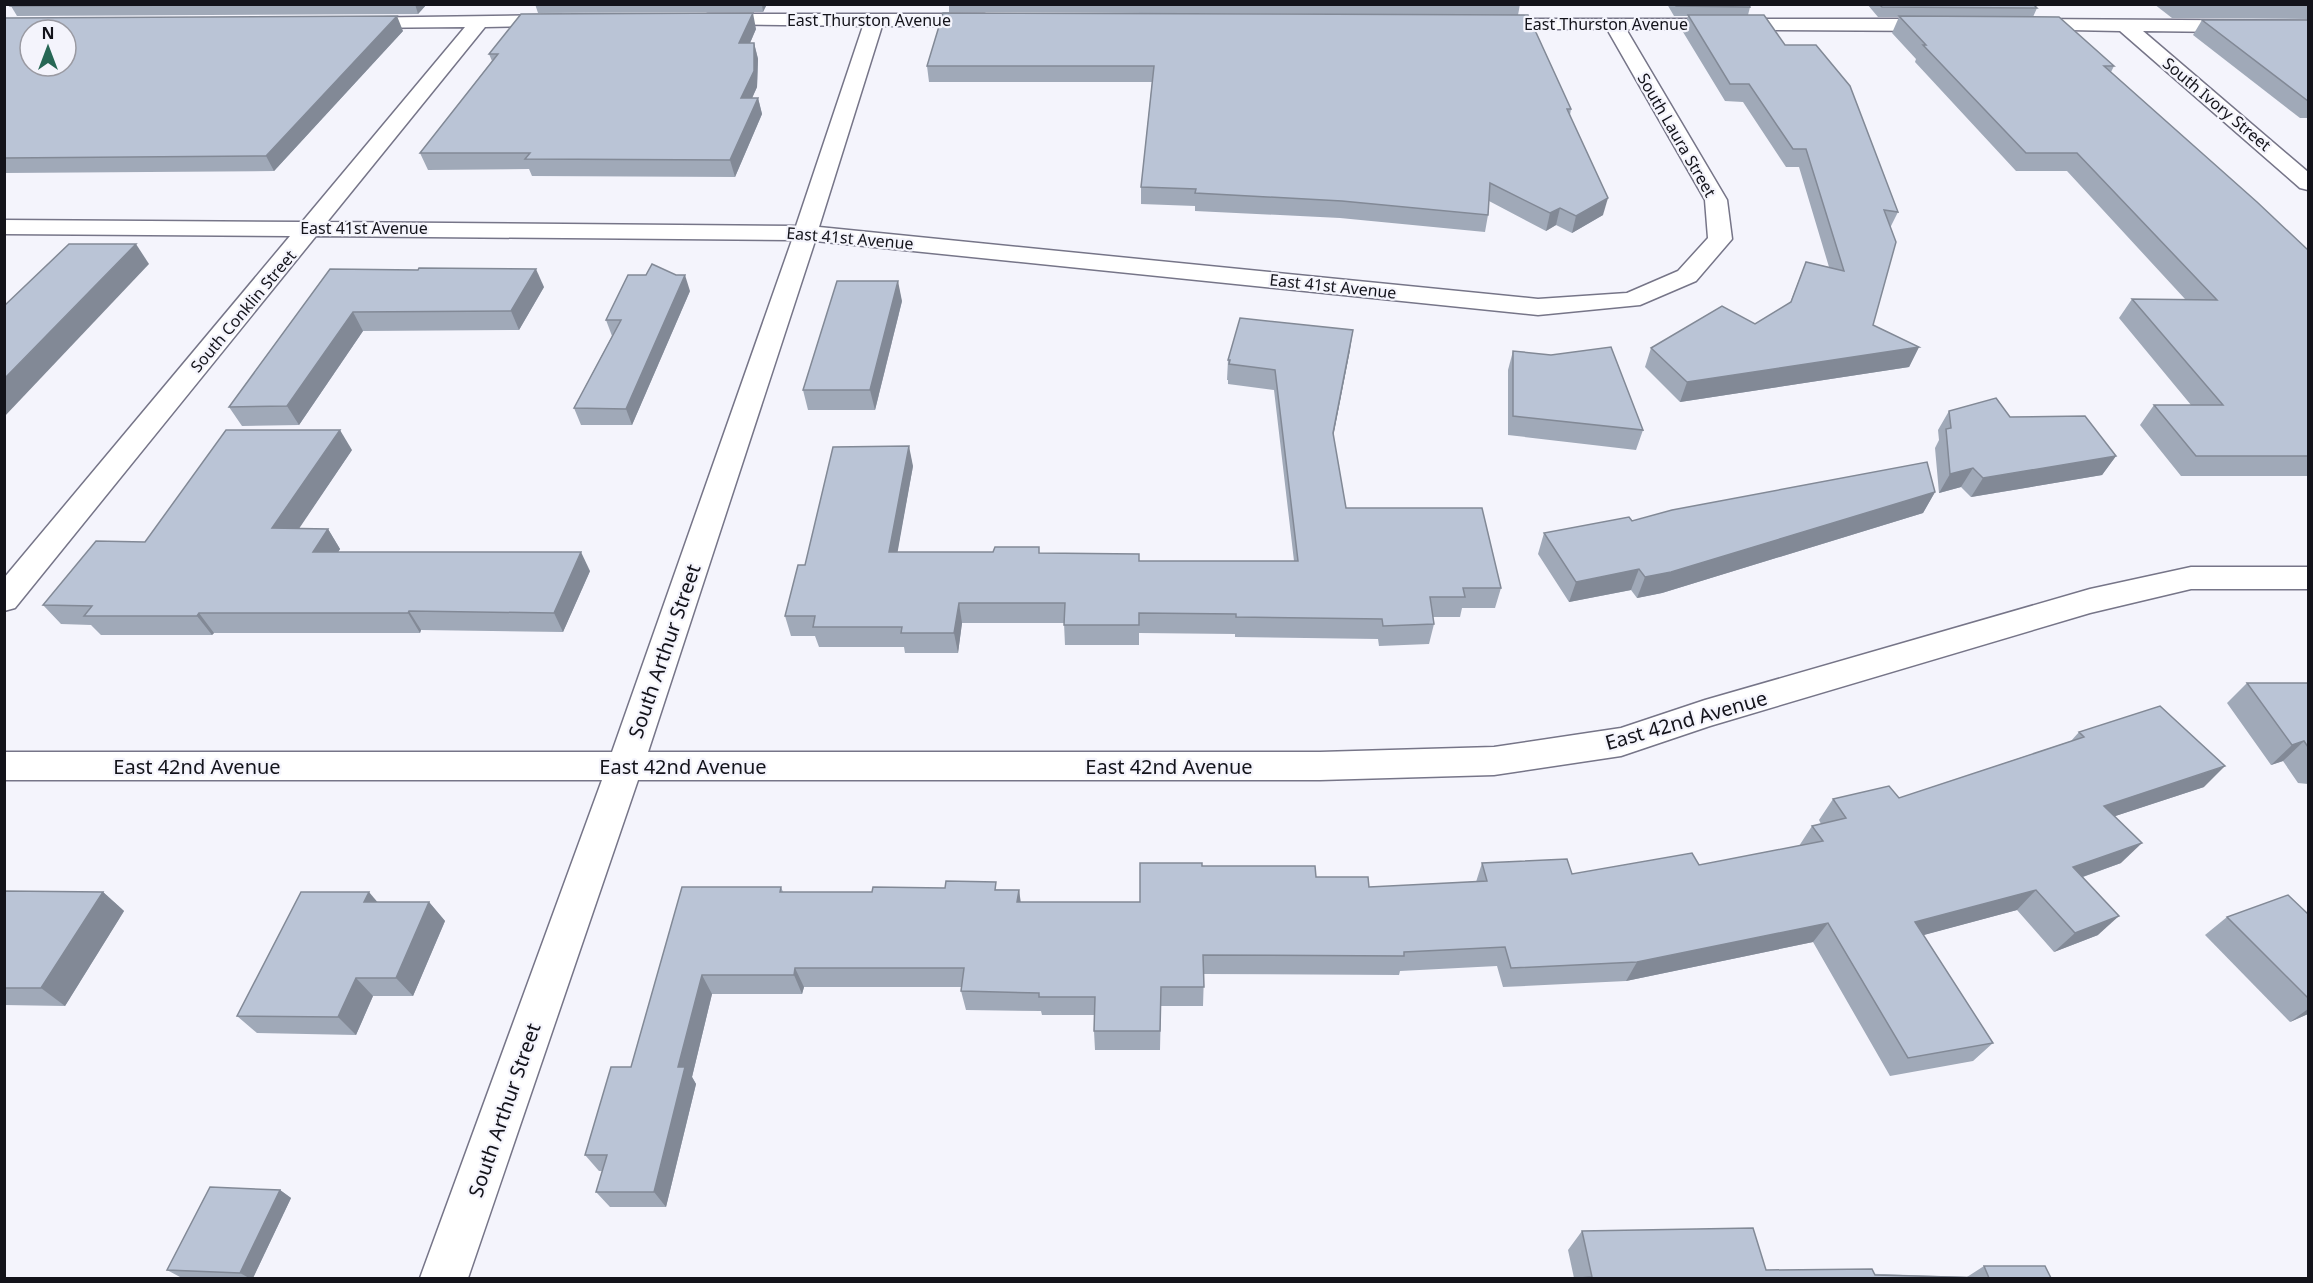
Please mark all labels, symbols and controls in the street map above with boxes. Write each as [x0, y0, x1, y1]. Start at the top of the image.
street label: East Thurston Avenue [787, 9, 951, 31]
street label: East Thurston Avenue [1524, 13, 1688, 35]
north arrow [18, 18, 78, 78]
text: N [41, 22, 55, 44]
street label: South Ivory Street [2158, 52, 2276, 156]
street label: South Laura Street [1633, 69, 1722, 201]
street label: East 41st Avenue [300, 217, 428, 239]
street label: East 41st Avenue [786, 221, 914, 255]
street label: South Conklin Street [185, 245, 301, 377]
street label: East 41st Avenue [1268, 268, 1398, 304]
street label: South Arthur Street [622, 560, 706, 742]
street label: East 42nd Avenue [1602, 684, 1770, 756]
street label: East 42nd Avenue [113, 753, 281, 780]
street label: East 42nd Avenue [599, 753, 767, 780]
street label: East 42nd Avenue [1085, 753, 1253, 780]
street label: South Arthur Street [462, 1019, 546, 1201]

